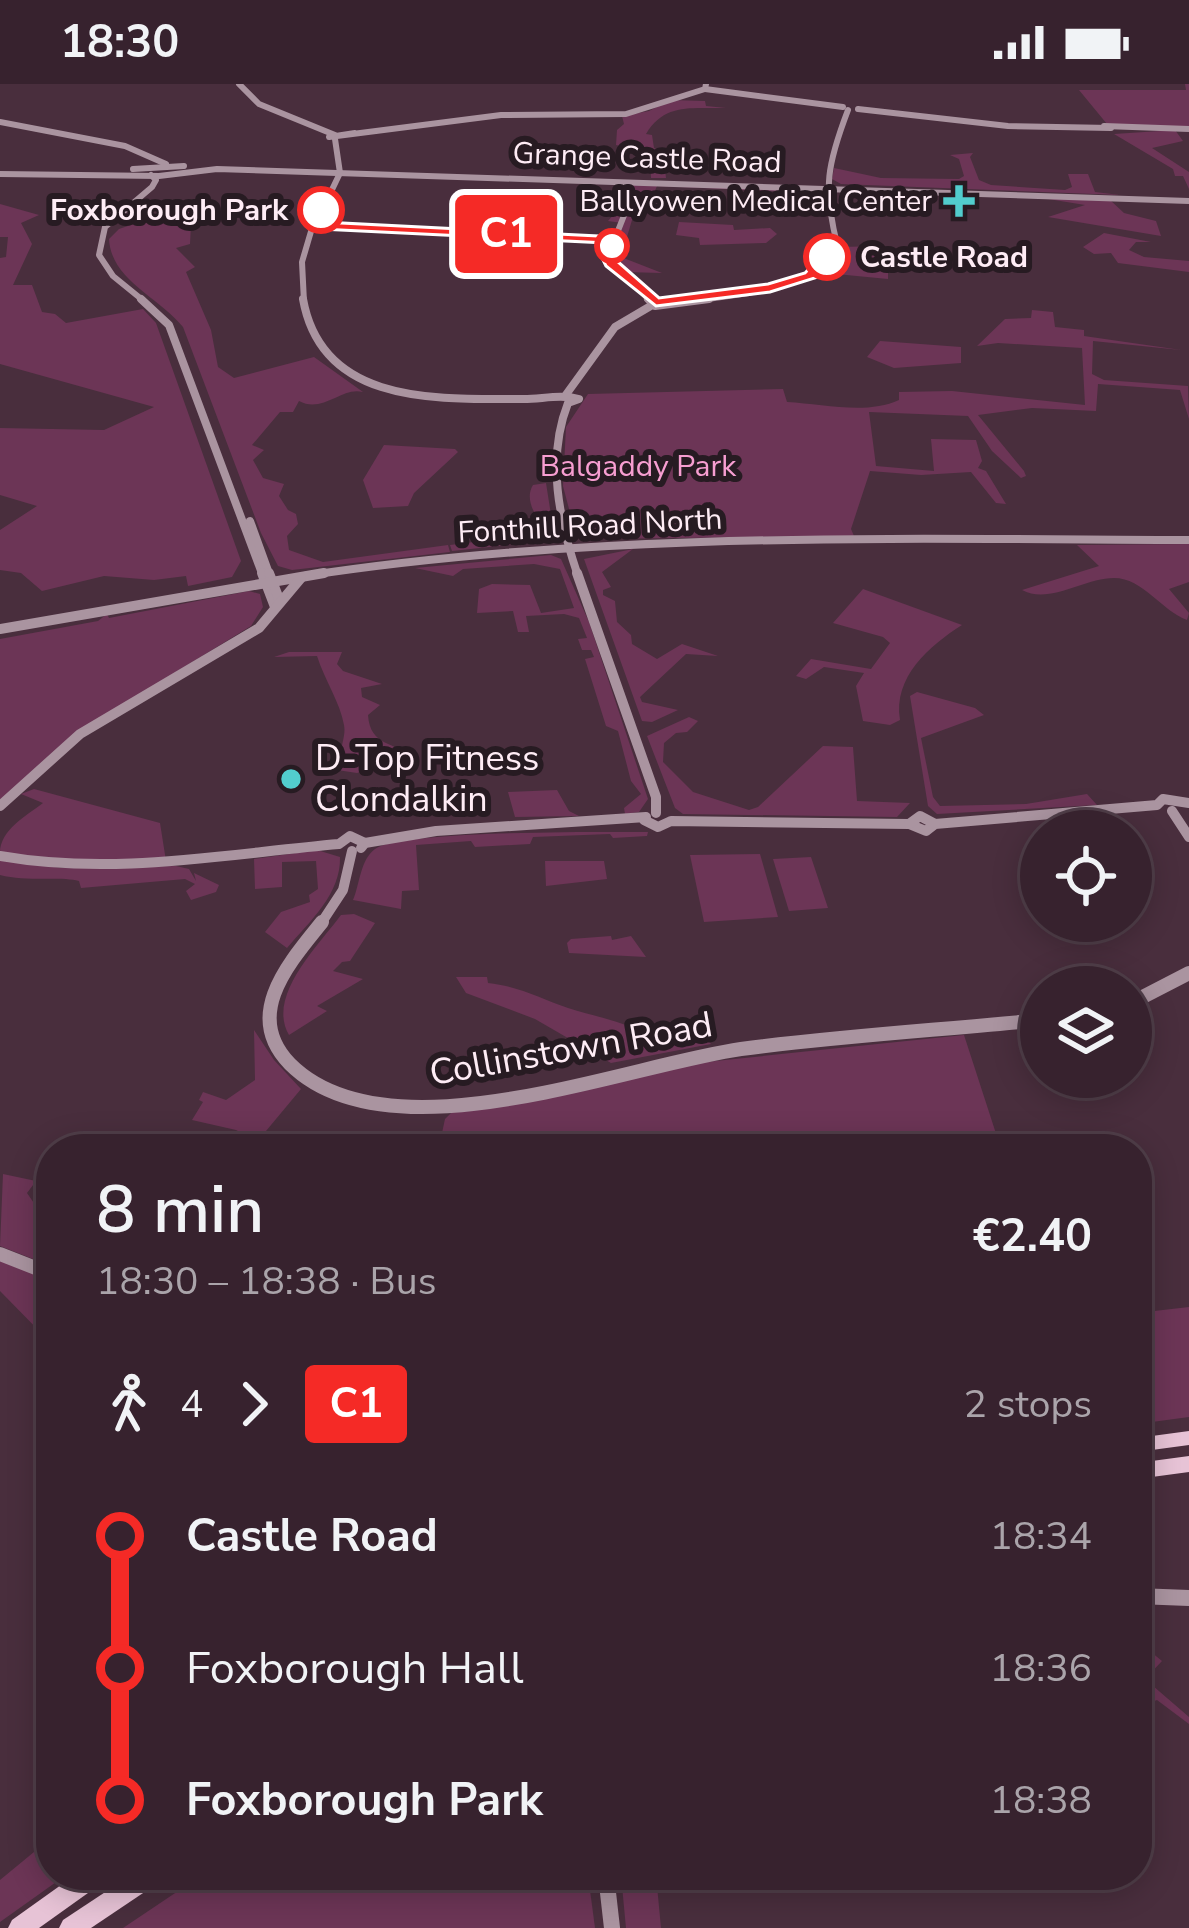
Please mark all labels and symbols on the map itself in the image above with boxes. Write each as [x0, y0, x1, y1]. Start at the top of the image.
street label: Grange Castle Road [512, 133, 782, 183]
place label: Ballyowen Medical Center [580, 181, 932, 222]
marker: Ballyowen Medical Center [943, 185, 975, 217]
marker: Foxborough Park [299, 188, 343, 232]
place label: Foxborough Park [50, 190, 289, 231]
line badge: C1 [452, 195, 560, 273]
unlabelled marker [596, 230, 628, 262]
marker: Castle Road [805, 235, 849, 279]
place label: Castle Road [860, 237, 1028, 278]
park label: Balgaddy Park [540, 446, 737, 487]
street label: Fonthill Road North [457, 499, 723, 553]
place label: D-Top Fitness Clondalkin [315, 734, 539, 824]
marker: D-Top Fitness Clondalkin [278, 766, 304, 792]
street label: Collinstown Road [426, 1000, 716, 1098]

